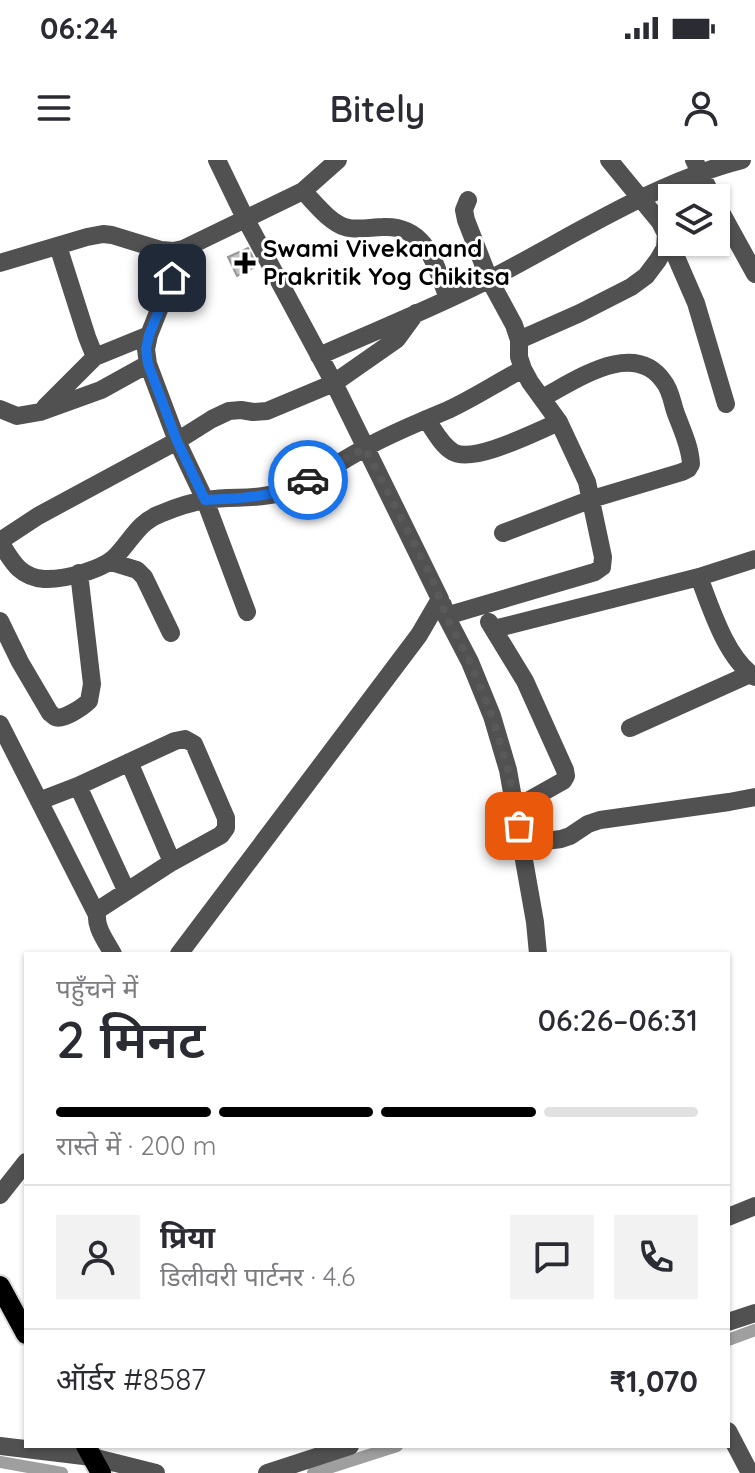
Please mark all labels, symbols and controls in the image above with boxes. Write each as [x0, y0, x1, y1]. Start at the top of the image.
text: 06:24 [40, 9, 118, 47]
icon: menu [32, 86, 76, 130]
text: Bitely [329, 86, 426, 131]
icon: person [679, 86, 723, 130]
map controls [658, 184, 730, 256]
button: layers [658, 184, 730, 256]
place label: Swami Vivekanand Prakritik Yog Chikitsa [263, 233, 510, 291]
pin [138, 244, 206, 312]
marker: Swami Vivekanand Prakritik Yog Chikitsa [234, 252, 256, 274]
icon: home [150, 256, 194, 300]
courier [268, 440, 348, 520]
icon: car [286, 458, 330, 502]
pin [485, 792, 553, 860]
icon: bag [497, 804, 541, 848]
text: पहुँचने में [56, 972, 138, 1005]
text: 06:26–06:31 [538, 1001, 698, 1039]
text: 2 मिनट [56, 1006, 205, 1071]
text: रास्ते में · 200 m [56, 1129, 216, 1162]
button: person [56, 1215, 140, 1299]
button: chat [510, 1215, 594, 1299]
button: phone [614, 1215, 698, 1299]
text: प्रिया [160, 1218, 215, 1256]
text: डिलीवरी पार्टनर · 4.6 [160, 1260, 355, 1293]
text: ऑर्डर #8587 [56, 1360, 206, 1398]
text: ₹1,070 [609, 1362, 698, 1400]

